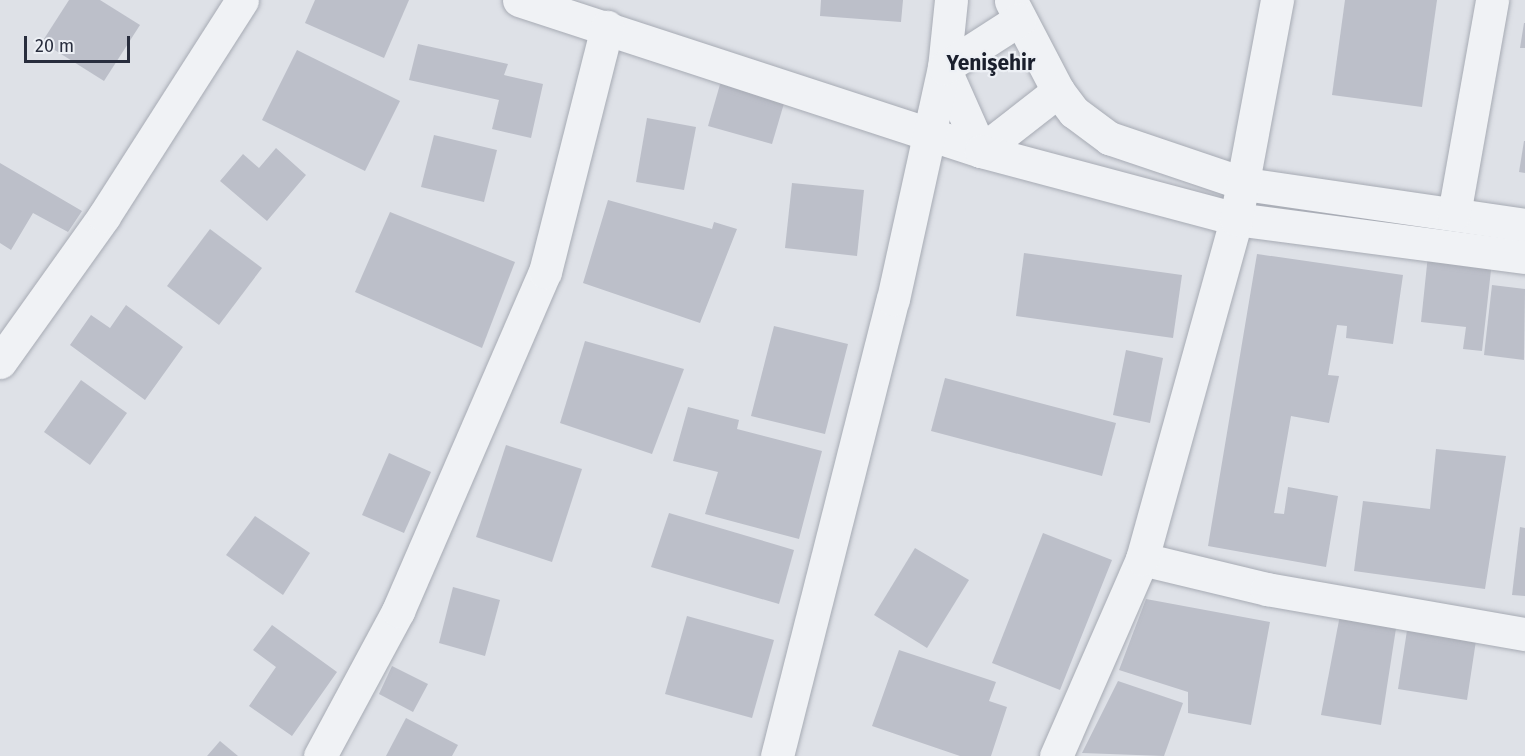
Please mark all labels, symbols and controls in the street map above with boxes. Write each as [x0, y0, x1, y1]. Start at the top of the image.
scale bar [27, 24, 134, 62]
text: 20 m [35, 35, 74, 57]
district label: Yenişehir [947, 50, 1035, 76]

